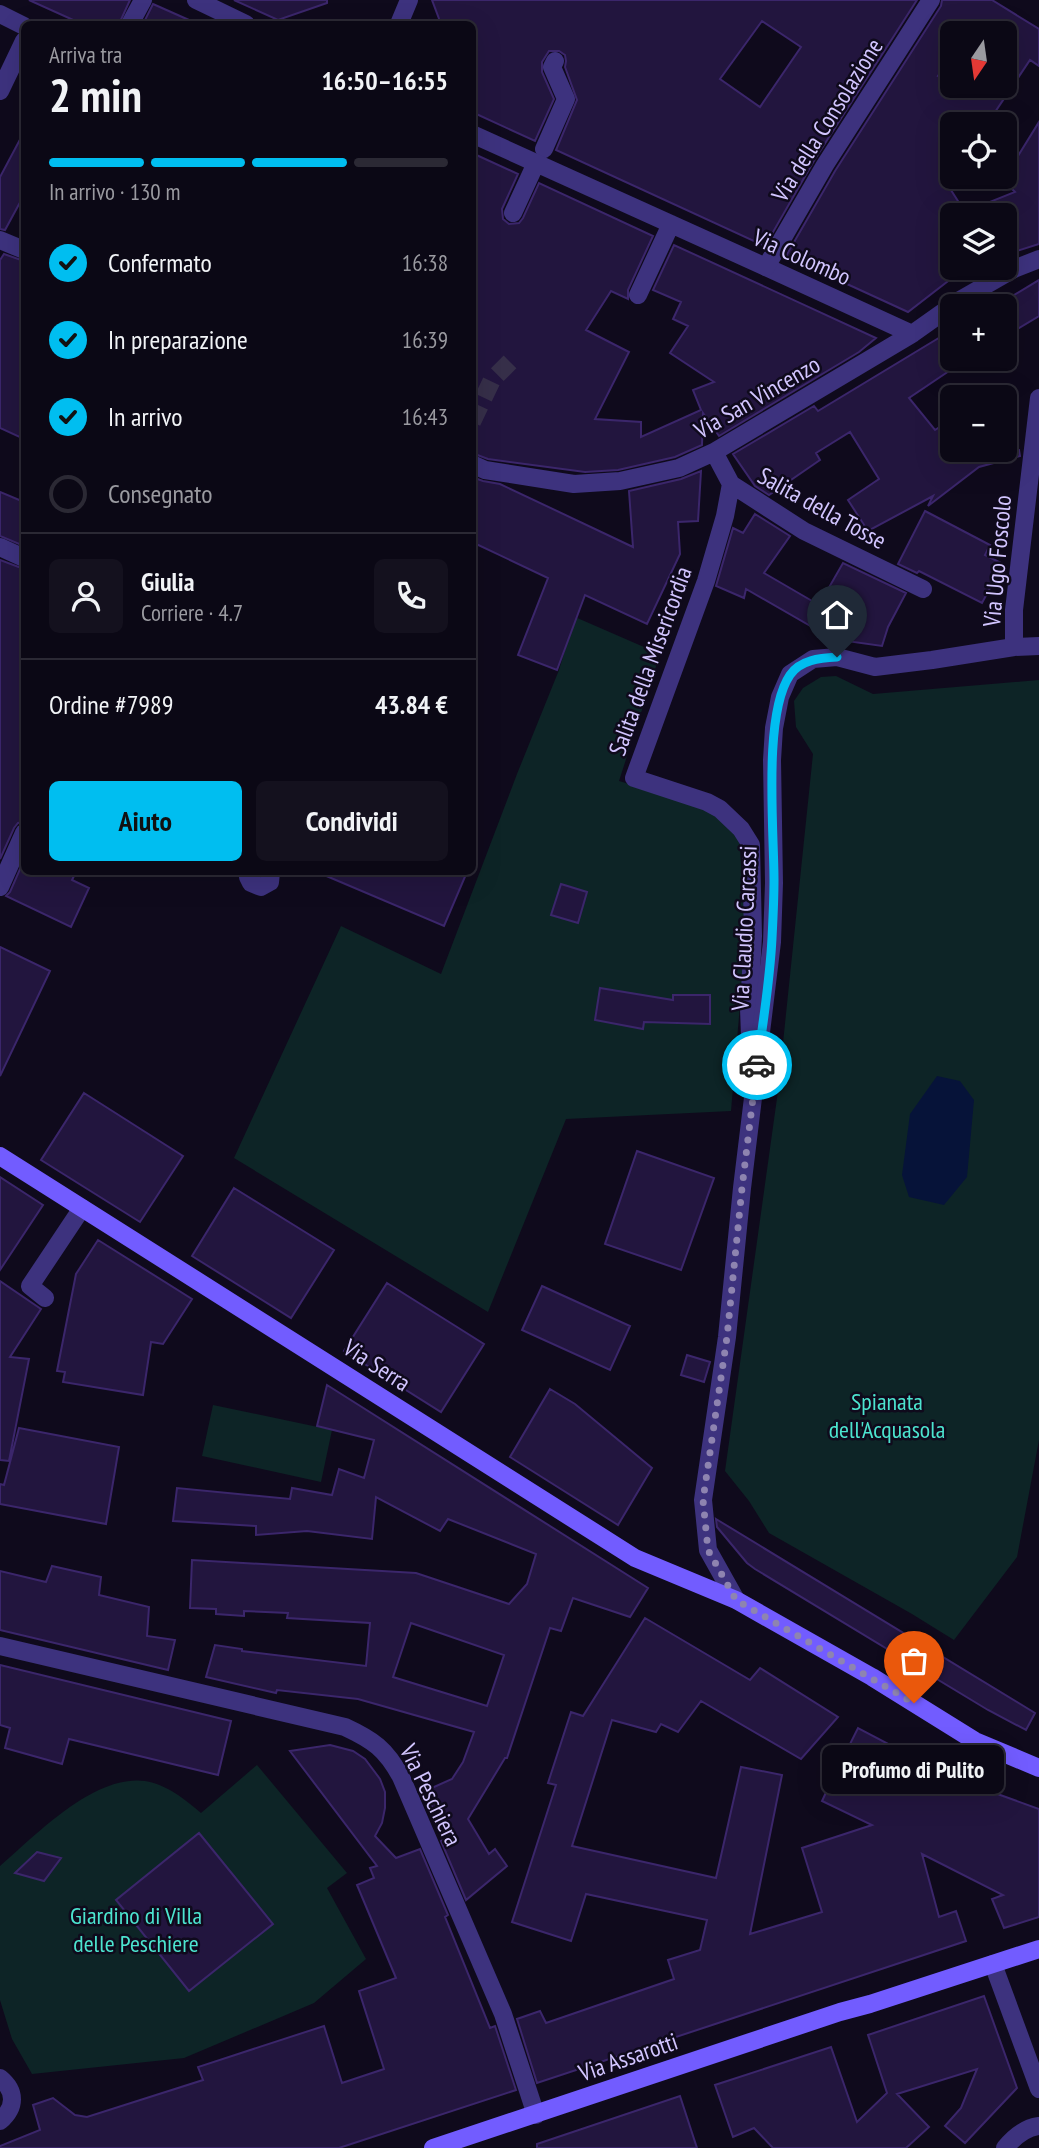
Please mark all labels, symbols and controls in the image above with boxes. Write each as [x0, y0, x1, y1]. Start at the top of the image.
north arrow [940, 21, 1017, 98]
map controls [940, 21, 1017, 462]
street label: Via della Consolazione [764, 33, 890, 208]
text: Arriva tra [49, 40, 122, 69]
text: 16:50–16:55 [321, 64, 448, 97]
text: 2 min [49, 65, 142, 125]
button: locate [940, 112, 1017, 189]
text: In arrivo · 130 m [49, 177, 181, 206]
button: layers [940, 203, 1017, 280]
street label: Via Colombo [747, 221, 856, 292]
icon: check [49, 244, 87, 282]
text: Confermato [108, 246, 212, 279]
text: 16:38 [402, 248, 448, 277]
button: + [940, 294, 1017, 371]
icon: check [49, 321, 87, 359]
text: In preparazione [108, 323, 248, 356]
text: 16:39 [402, 325, 448, 354]
street label: Via San Vincenzo [688, 349, 825, 446]
button: − [940, 385, 1017, 462]
icon: check [49, 398, 87, 436]
text: In arrivo [108, 400, 183, 433]
text: 16:43 [402, 402, 448, 431]
street label: Salita della Tosse [752, 460, 892, 556]
text: Consegnato [108, 477, 212, 510]
street label: Via Ugo Foscolo [976, 494, 1018, 629]
button: person [49, 559, 123, 633]
button: phone [374, 559, 448, 633]
street label: Salita della Misericordia [601, 562, 699, 760]
text: Giulia [141, 565, 194, 598]
pin [807, 585, 867, 657]
icon: home [818, 596, 856, 634]
text: Corriere · 4.7 [141, 598, 243, 627]
text: Ordine #7989 [49, 688, 173, 721]
text: 43.84 € [375, 688, 448, 721]
button: Aiuto [49, 781, 242, 861]
button: Condividi [256, 781, 448, 861]
street label: Via Claudio Carcassi [724, 845, 764, 1012]
courier [722, 1030, 792, 1100]
icon: car [738, 1046, 776, 1084]
street label: Via Serra [337, 1331, 416, 1398]
park label: Spianata dell'Acquasola [829, 1386, 945, 1445]
pin [884, 1631, 944, 1703]
icon: bag [895, 1642, 933, 1680]
street label: Via Peschiera [393, 1738, 469, 1851]
callout: Profumo di Pulito [823, 1745, 1005, 1794]
text: Profumo di Pulito [842, 1755, 984, 1784]
park label: Giardino di Villa delle Peschiere [70, 1900, 202, 1959]
street label: Via Assarotti [573, 2026, 682, 2089]

